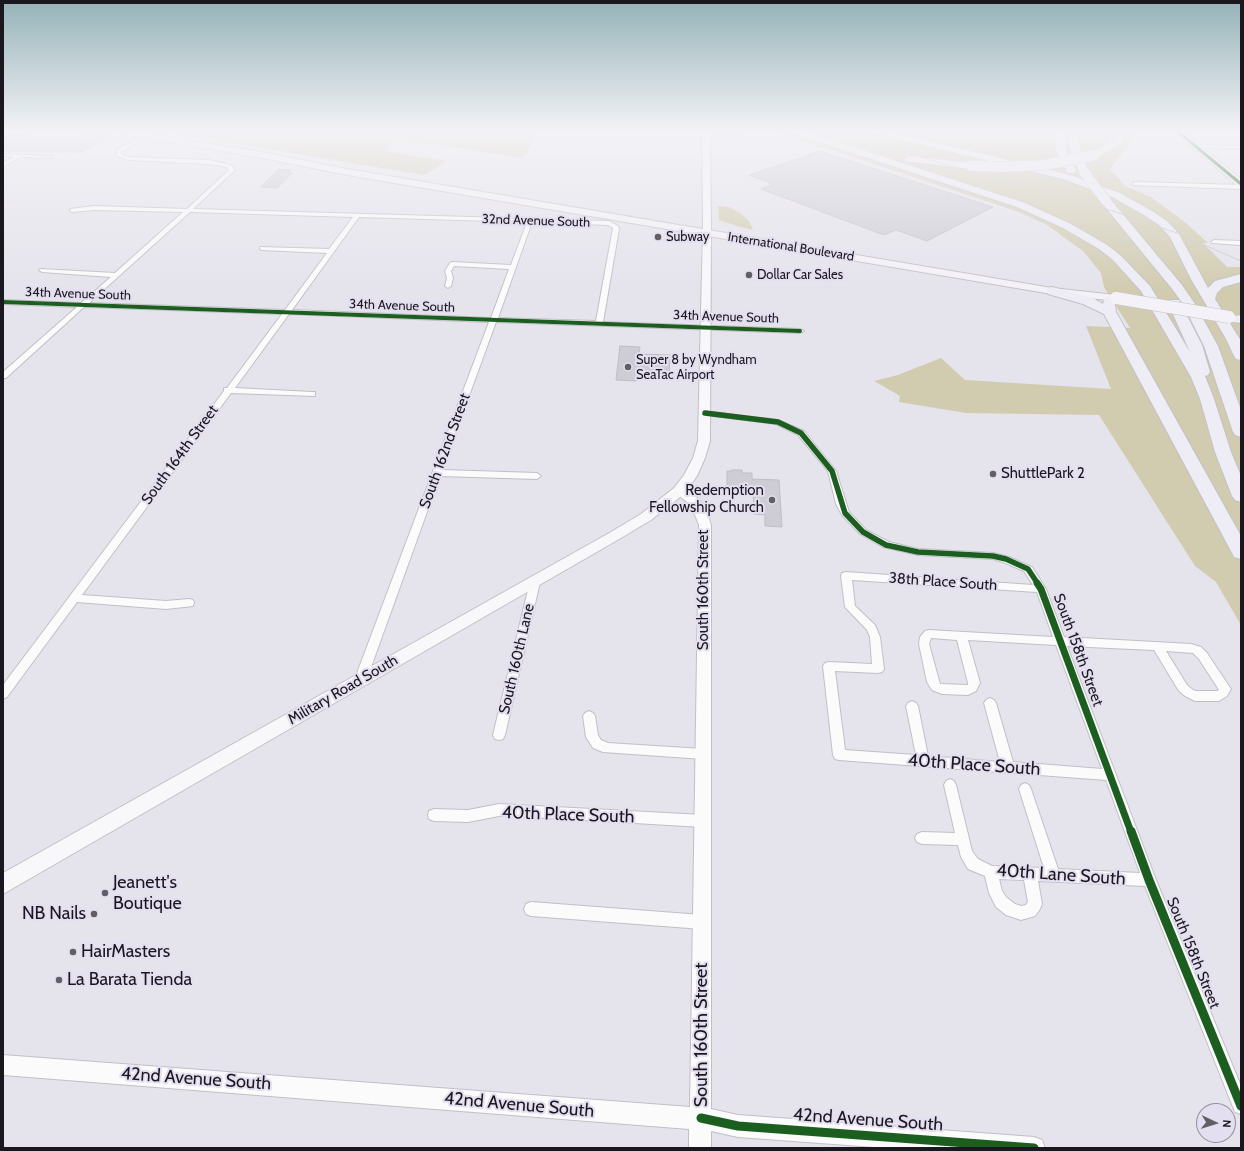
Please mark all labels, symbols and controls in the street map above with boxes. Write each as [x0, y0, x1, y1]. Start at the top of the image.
street label: 32nd Avenue South [482, 211, 590, 231]
place label: Subway [666, 229, 709, 245]
street label: International Boulevard [727, 229, 855, 265]
marker: Subway [653, 232, 663, 242]
place label: Dollar Car Sales [757, 267, 843, 283]
marker: Dollar Car Sales [744, 270, 754, 280]
street label: 34th Avenue South [25, 284, 131, 304]
street label: 34th Avenue South [349, 296, 455, 316]
street label: 34th Avenue South [673, 307, 779, 327]
place label: Super 8 by Wyndham SeaTac Airport [636, 352, 757, 383]
marker: Super 8 by Wyndham SeaTac Airport [623, 362, 633, 372]
street label: South 162nd Street [416, 391, 474, 511]
street label: South 164th Street [138, 402, 222, 508]
place label: ShuttlePark 2 [1001, 465, 1085, 483]
marker: ShuttlePark 2 [988, 469, 998, 479]
place label: Redemption Fellowship Church [649, 482, 764, 517]
marker: Redemption Fellowship Church [767, 495, 777, 505]
street label: South 160th Street [695, 530, 713, 650]
street label: 38th Place South [888, 569, 998, 595]
street label: South 158th Street [1049, 591, 1107, 709]
street label: South 160th Lane [496, 602, 538, 716]
street label: Military Road South [285, 651, 401, 729]
street label: 40th Place South [907, 750, 1041, 780]
street label: 40th Place South [501, 802, 635, 828]
street label: 40th Lane South [996, 860, 1126, 890]
place label: Jeanett's Boutique [113, 872, 182, 914]
marker: Jeanett's Boutique [100, 888, 110, 898]
street label: South 158th Street [1162, 895, 1224, 1011]
place label: NB Nails [22, 903, 86, 925]
marker: NB Nails [89, 909, 99, 919]
place label: HairMasters [81, 941, 170, 963]
marker: HairMasters [68, 947, 78, 957]
street label: South 160th Street [691, 963, 713, 1107]
place label: La Barata Tienda [67, 969, 192, 991]
marker: La Barata Tienda [54, 975, 64, 985]
street label: 42nd Avenue South [120, 1063, 272, 1095]
street label: 42nd Avenue South [443, 1088, 595, 1122]
north arrow [1196, 1103, 1236, 1143]
street label: 42nd Avenue South [792, 1104, 944, 1136]
text: N [1220, 1119, 1234, 1128]

